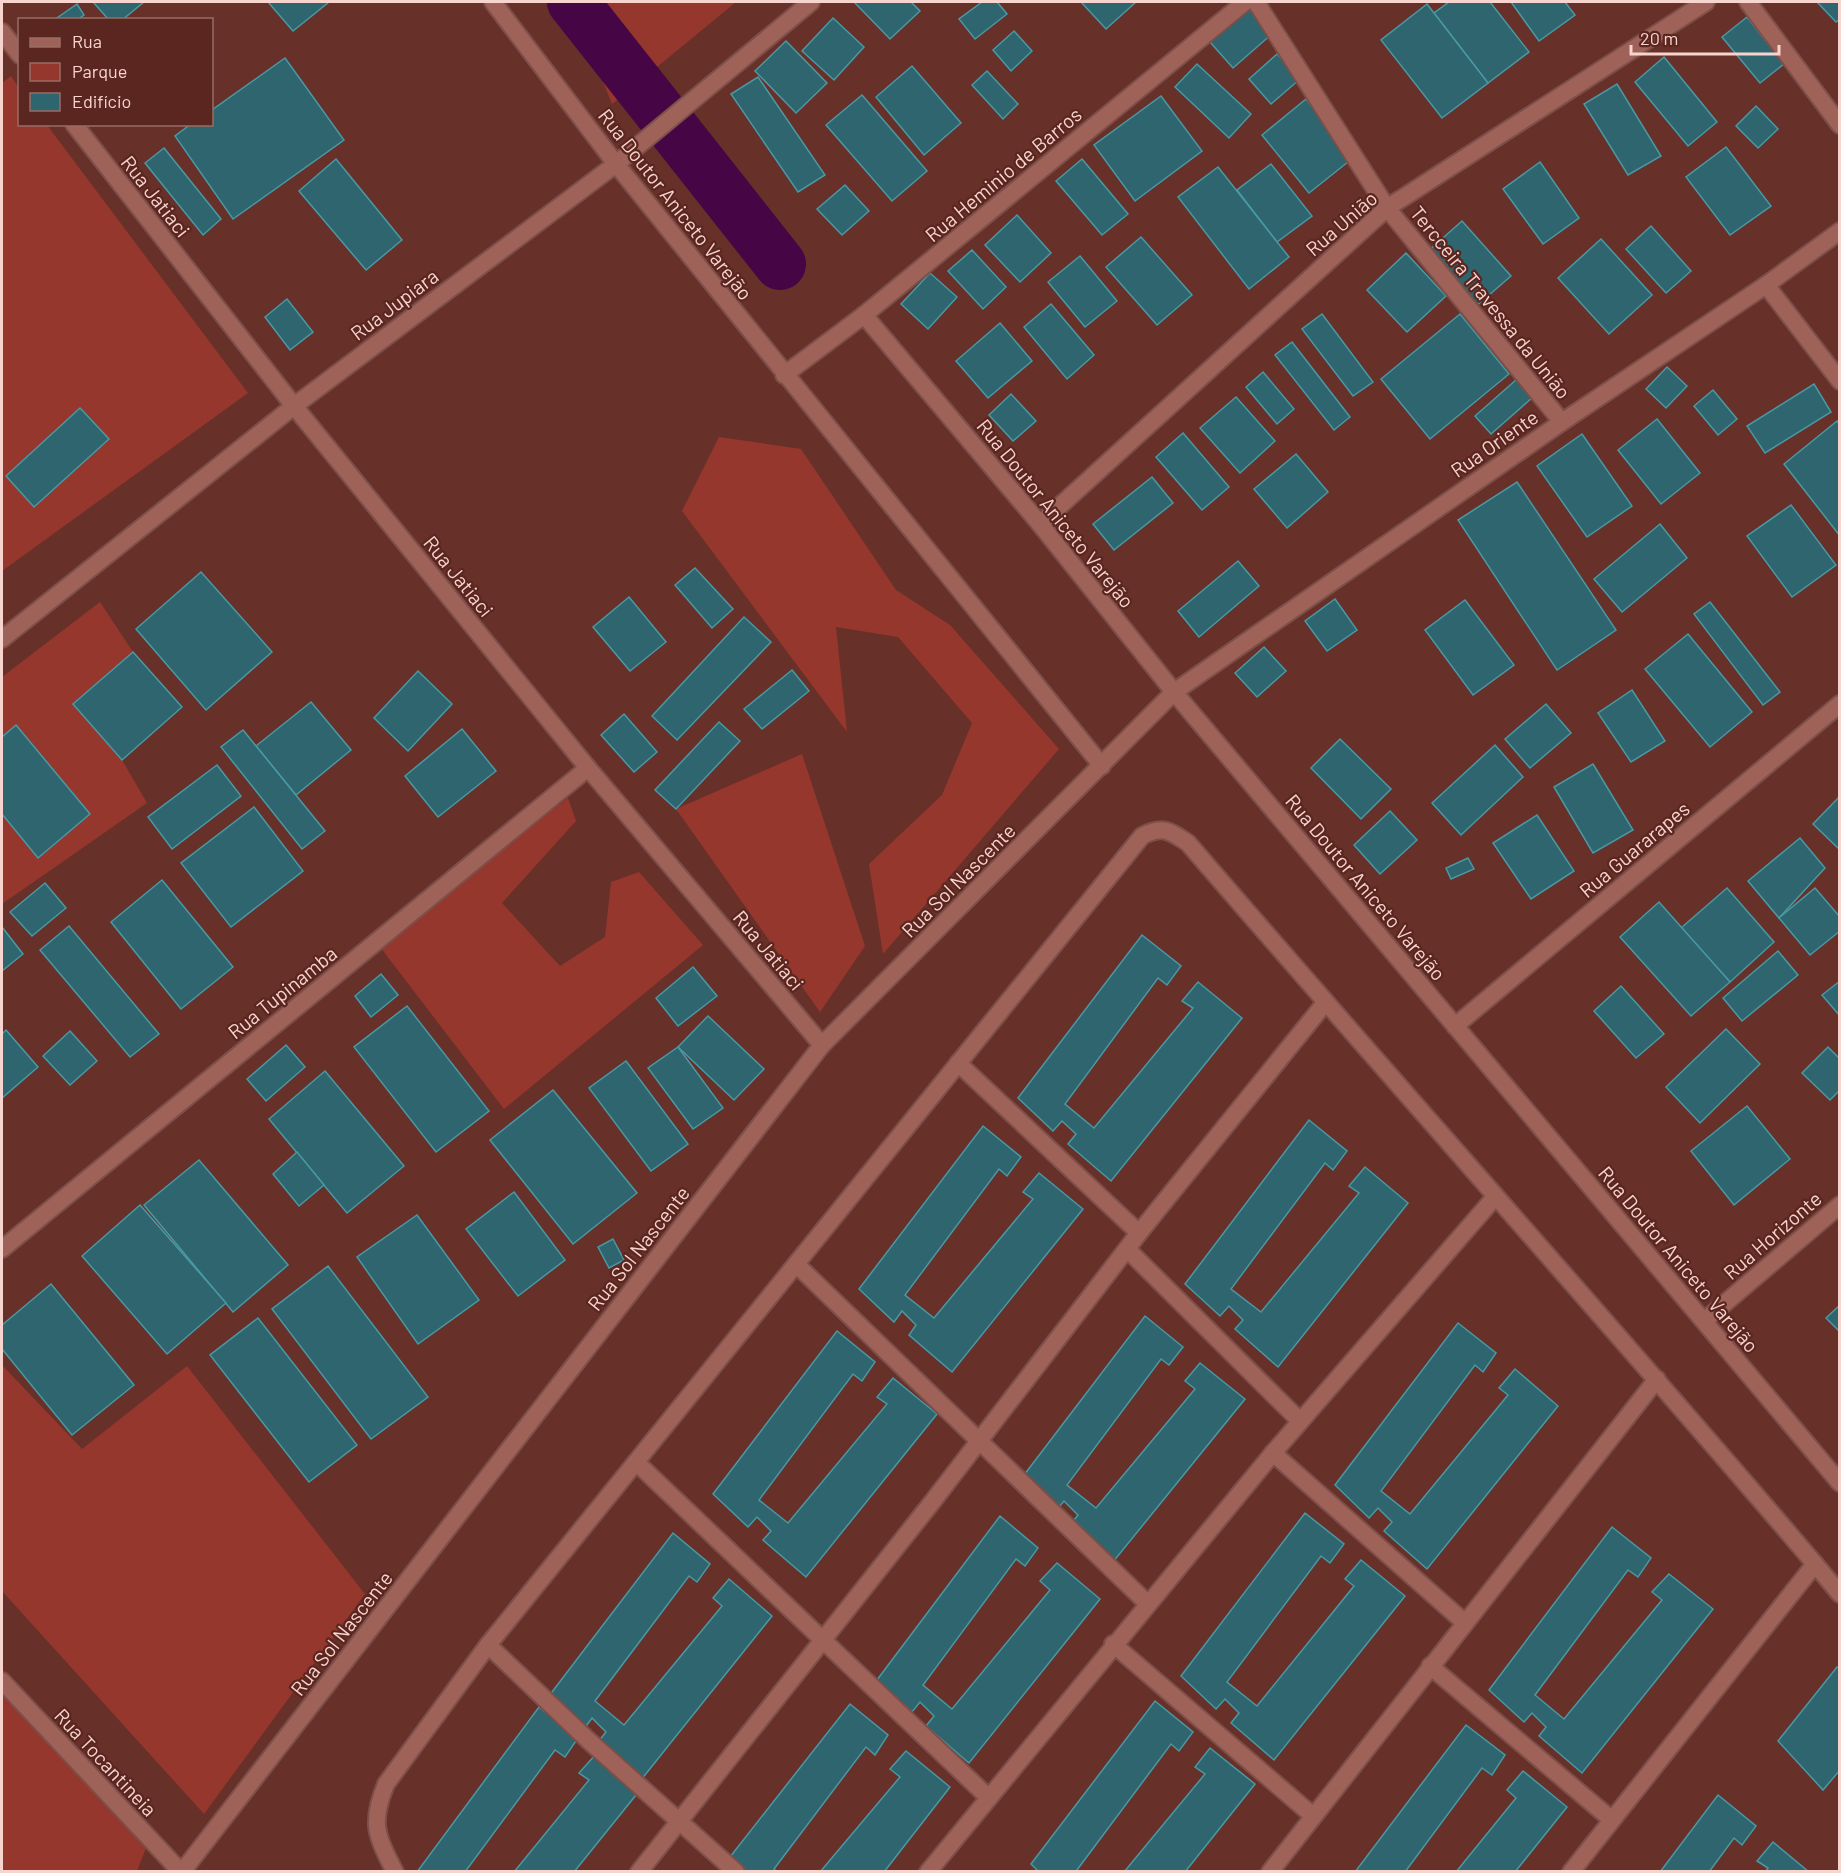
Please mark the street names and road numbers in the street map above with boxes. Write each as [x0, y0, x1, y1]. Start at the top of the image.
street label: Rua Heminio de Barros [920, 102, 1086, 246]
street label: Rua Doutor Aniceto Varejão [594, 104, 758, 304]
street label: Rua Jatiaci [117, 150, 195, 242]
street label: Rua União [1300, 185, 1382, 261]
street label: Tercceira Travessa da União [1406, 201, 1576, 403]
street label: Rua Jupiara [346, 263, 442, 345]
street label: Rua Oriente [1446, 404, 1542, 482]
street label: Rua Doutor Aniceto Varejão [972, 414, 1140, 612]
street label: Rua Jatiaci [419, 531, 499, 621]
street label: Rua Doutor Aniceto Varejão [1281, 789, 1451, 985]
street label: Rua Guararapes [1574, 796, 1694, 902]
street label: Rua Sol Nascente [896, 818, 1020, 942]
street label: Rua Jatiaci [729, 905, 809, 995]
street label: Rua Tupinamba [223, 941, 341, 1043]
street label: Rua Doutor Aniceto Varejão [1594, 1161, 1764, 1357]
street label: Rua Sol Nascente [582, 1181, 694, 1315]
street label: Rua Horizonte [1718, 1186, 1826, 1284]
street label: Rua Sol Nascente [285, 1566, 397, 1700]
street label: Rua Tocantineia [50, 1703, 162, 1821]

